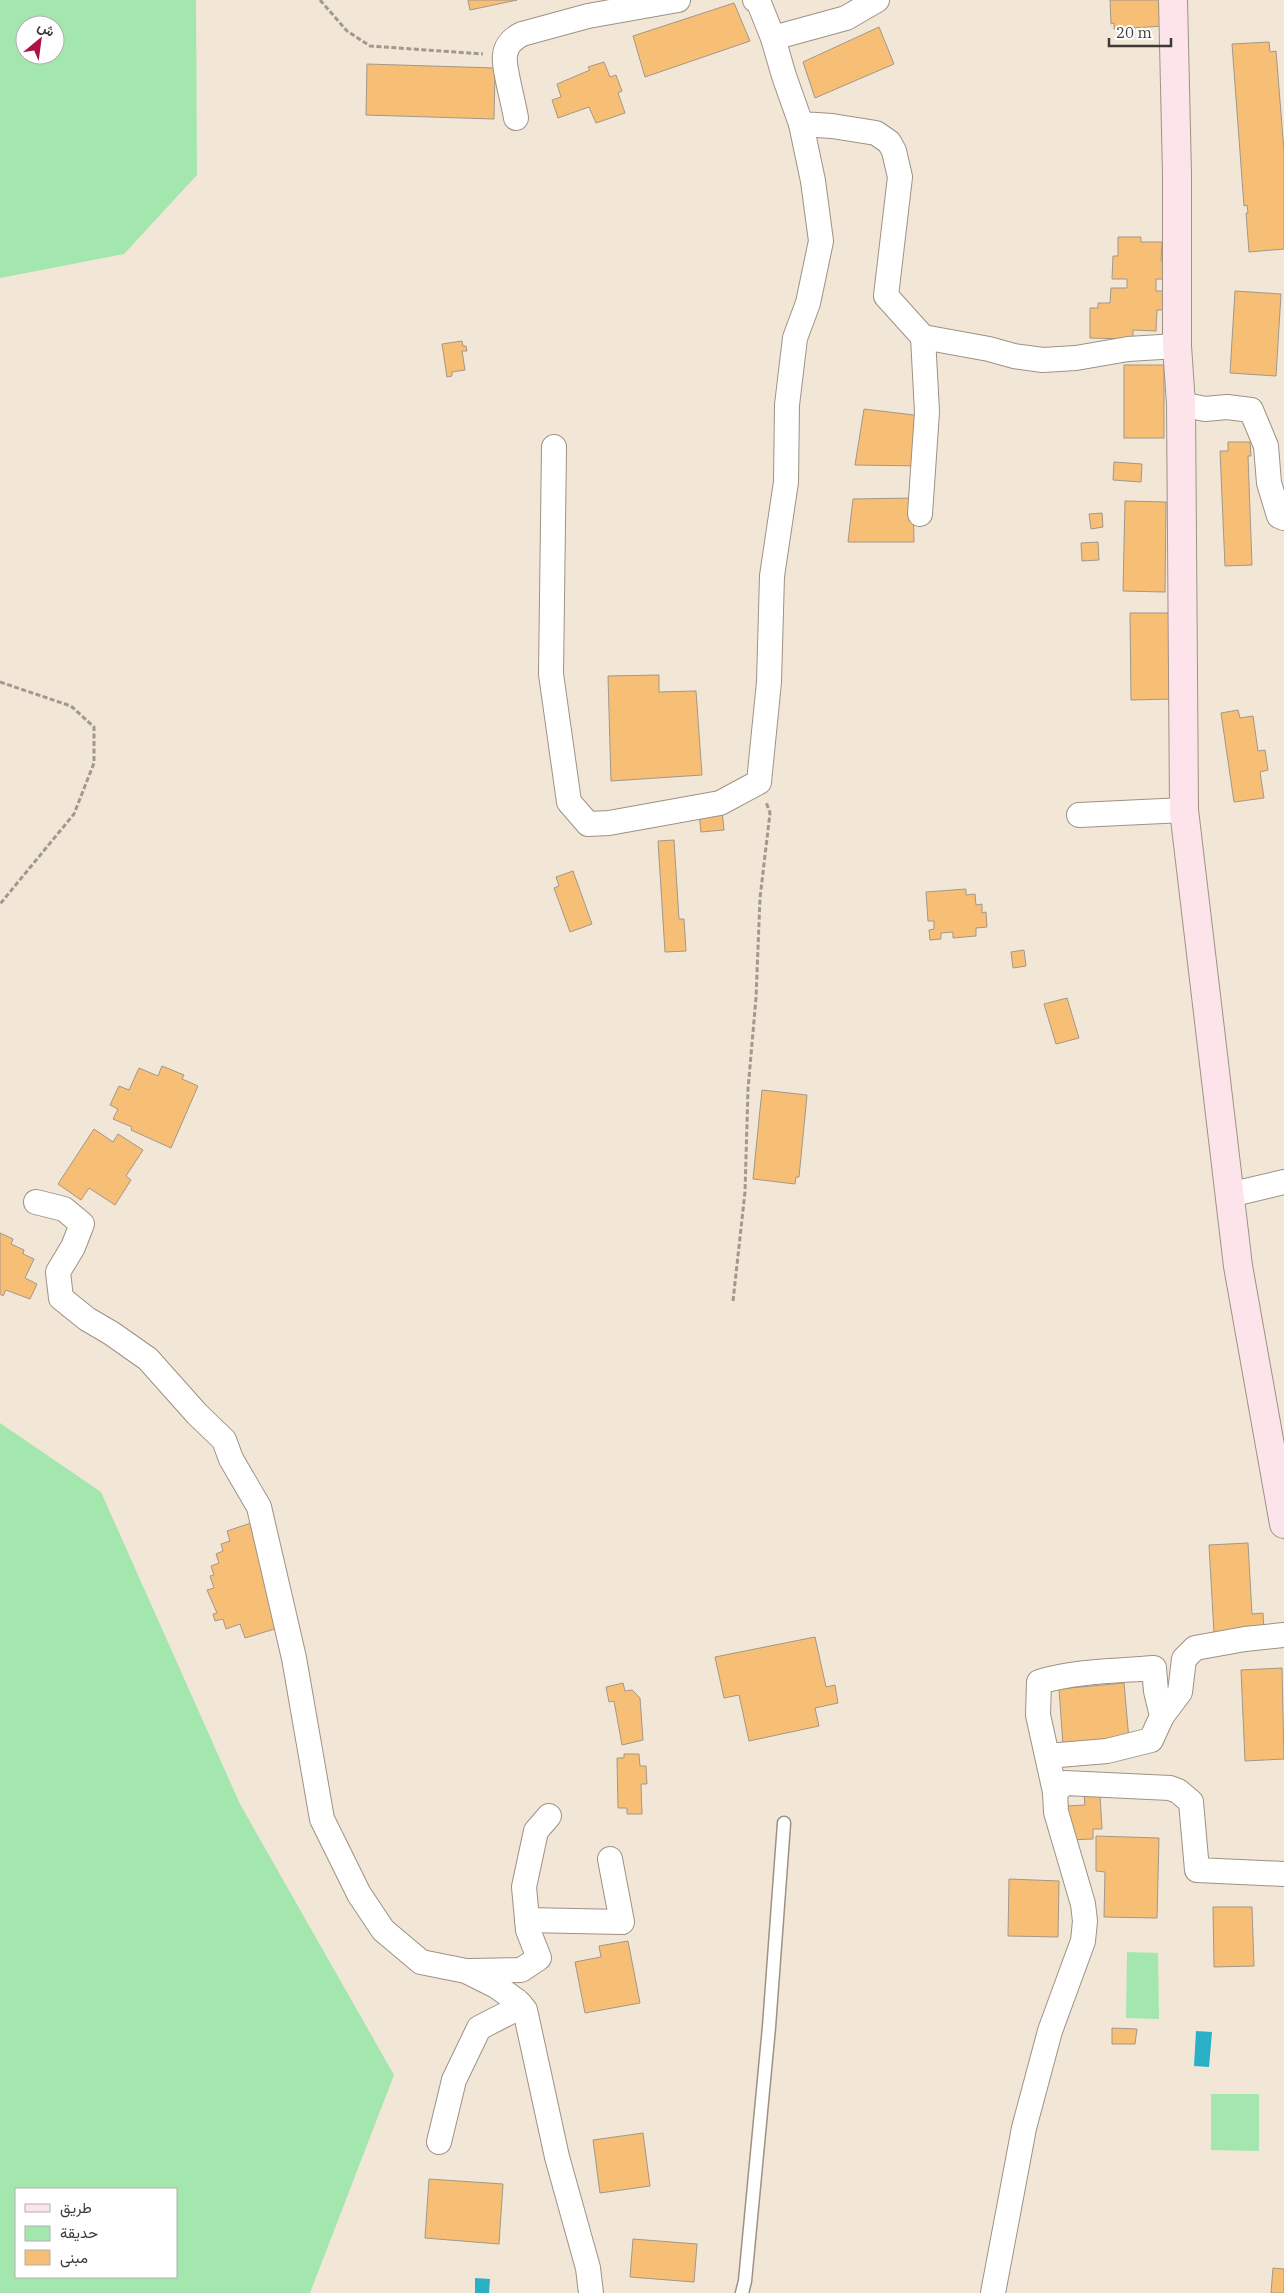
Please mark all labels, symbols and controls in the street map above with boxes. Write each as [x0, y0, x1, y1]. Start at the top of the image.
north arrow [15, 15, 65, 65]
scale bar [1109, 15, 1172, 47]
text: ش [35, 17, 58, 41]
text: 20 m [1116, 23, 1152, 42]
legend [15, 2188, 178, 2278]
text: طريق [60, 2198, 92, 2218]
text: حديقة [60, 2223, 98, 2242]
text: مبنى [60, 2248, 88, 2268]

